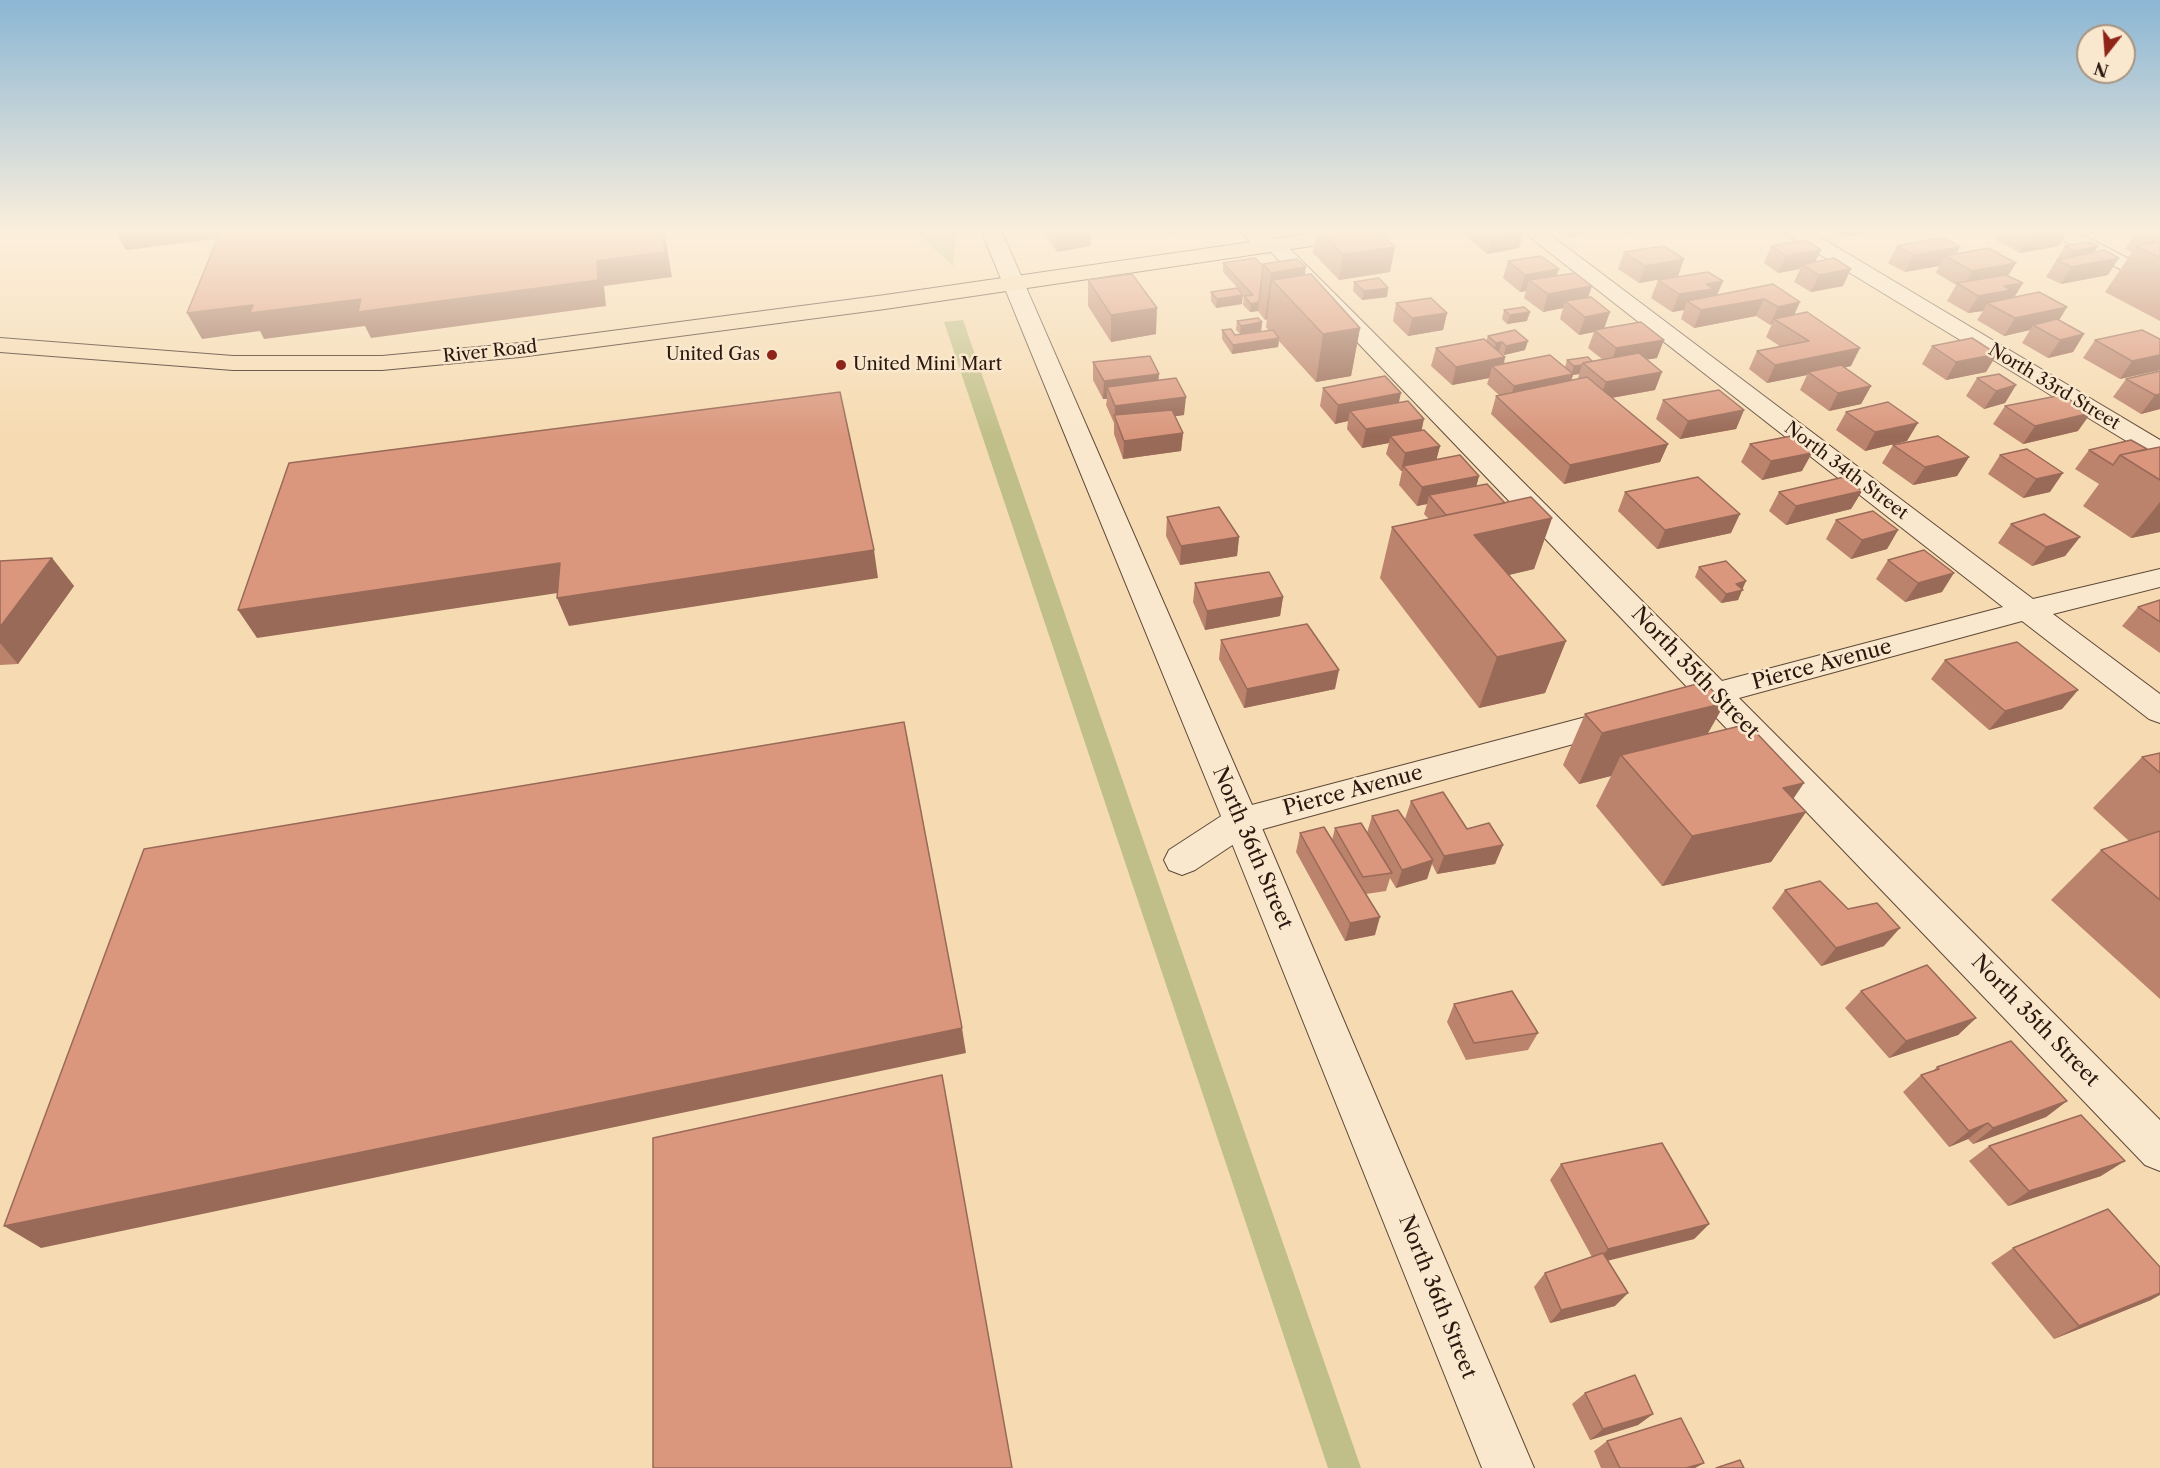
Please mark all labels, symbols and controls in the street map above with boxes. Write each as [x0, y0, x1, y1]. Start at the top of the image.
north arrow [2076, 24, 2136, 84]
text: N [2092, 58, 2111, 81]
street label: River Road [442, 336, 538, 368]
street label: North 33rd Street [1984, 339, 2124, 435]
place label: United Gas [666, 344, 760, 366]
marker: United Gas [765, 348, 779, 362]
place label: United Mini Mart [853, 354, 1002, 376]
marker: United Mini Mart [834, 358, 848, 372]
street label: North 34th Street [1780, 417, 1912, 525]
street label: North 35th Street [1626, 602, 1764, 744]
street label: Pierce Avenue [1749, 634, 1895, 696]
street label: Pierce Avenue [1280, 760, 1426, 822]
street label: North 36th Street [1206, 763, 1298, 933]
street label: North 35th Street [1966, 950, 2104, 1092]
street label: North 36th Street [1393, 1212, 1481, 1382]

